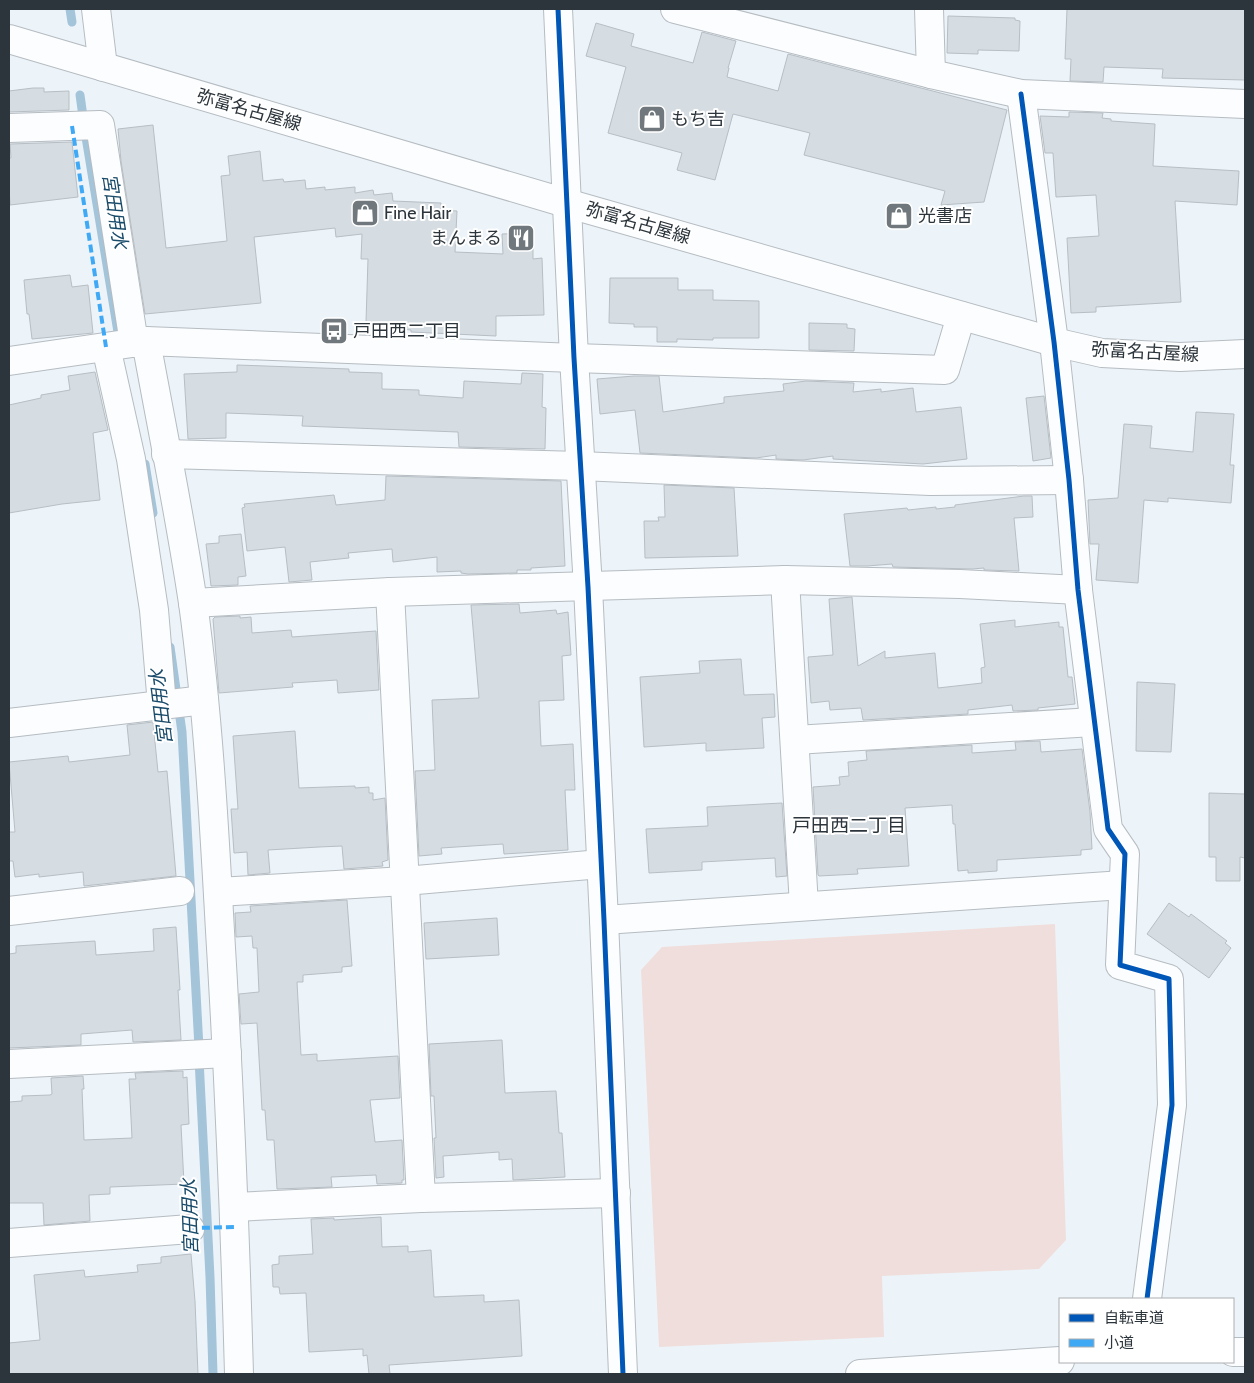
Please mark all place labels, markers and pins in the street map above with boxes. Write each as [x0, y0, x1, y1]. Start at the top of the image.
shop icon: もち吉 [637, 104, 667, 134]
place label: もち吉 [671, 108, 725, 130]
shop icon: Fine Hair [350, 198, 380, 228]
shop icon: 光書店 [884, 201, 914, 231]
place label: Fine Hair [384, 202, 451, 224]
place label: 光書店 [918, 205, 972, 227]
restaurant icon: まんまる [506, 223, 536, 253]
place label: まんまる [430, 227, 502, 249]
bus stop icon: 戸田西二丁目 [319, 316, 349, 346]
place label: 戸田西二丁目 [353, 320, 461, 342]

